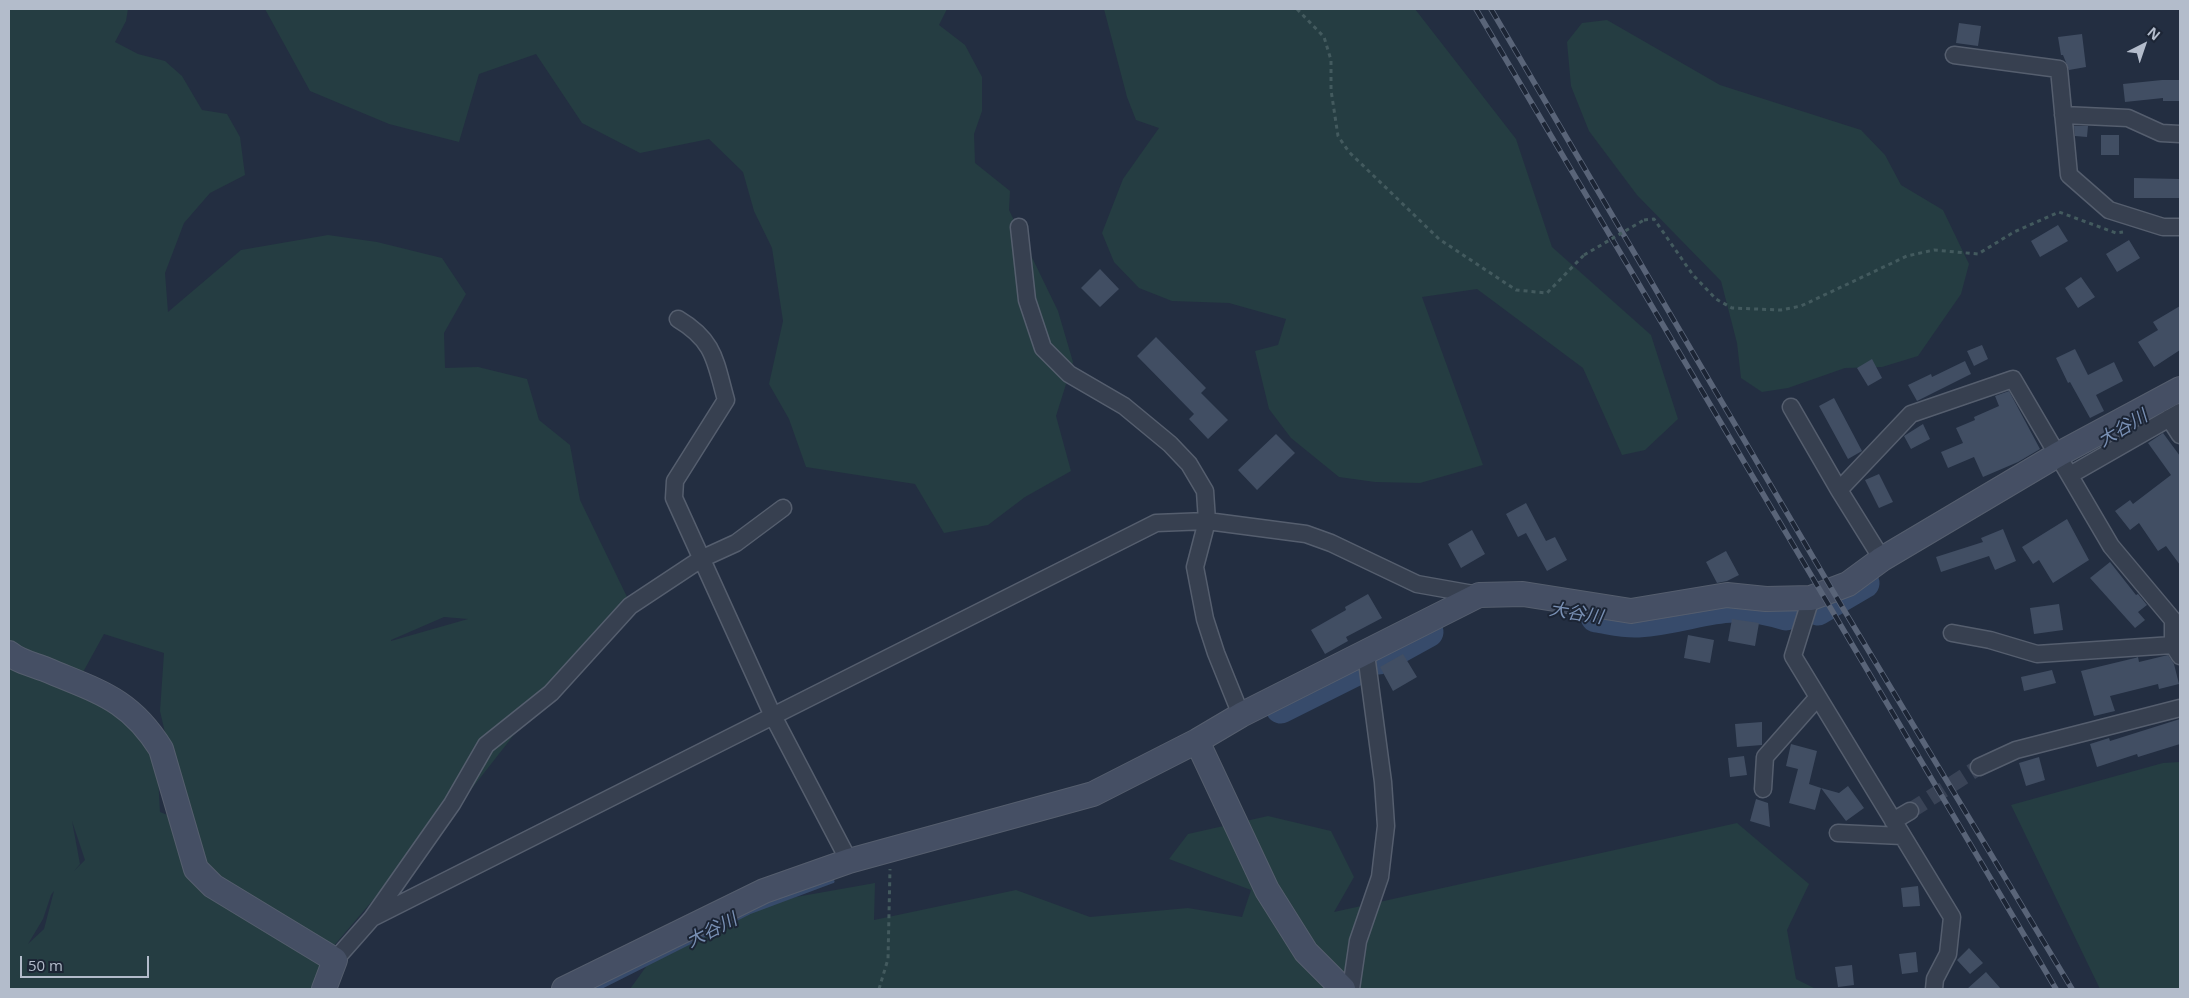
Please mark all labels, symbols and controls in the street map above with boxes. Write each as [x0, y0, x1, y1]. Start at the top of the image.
north arrow [2119, 20, 2169, 70]
text: N [2144, 22, 2165, 44]
water label: 大谷川 [2094, 406, 2152, 452]
water label: 大谷川 [1548, 599, 1604, 629]
water label: 大谷川 [683, 909, 741, 953]
scale bar [22, 946, 151, 978]
text: 50 m [28, 955, 63, 975]

